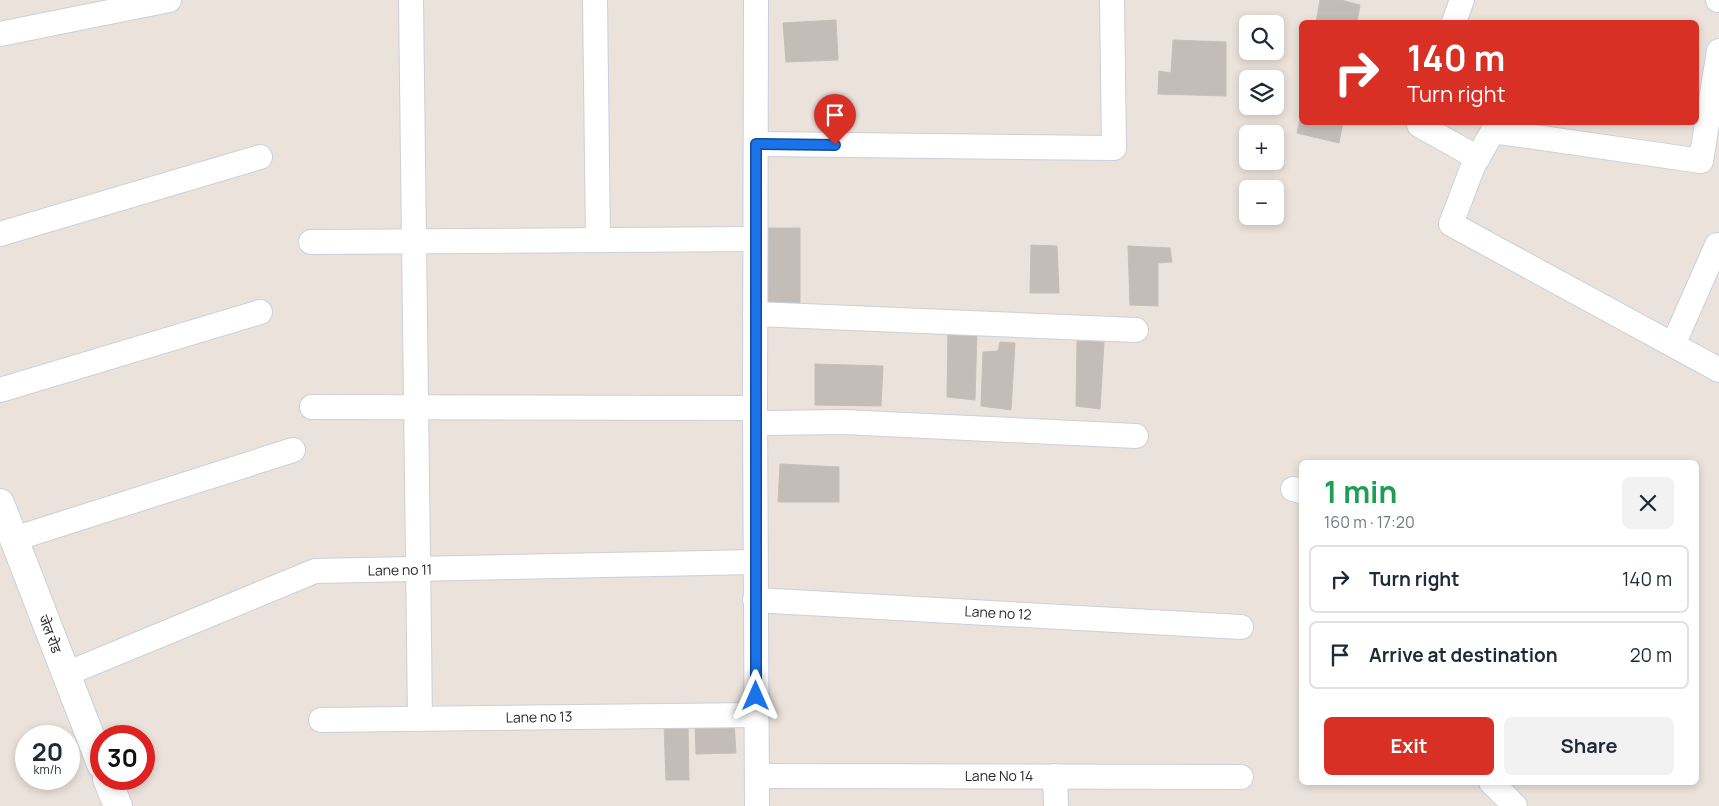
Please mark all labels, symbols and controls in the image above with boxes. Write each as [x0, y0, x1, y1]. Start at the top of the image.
map controls [1239, 15, 1284, 225]
button: search [1239, 15, 1284, 60]
text: 140 m [1407, 34, 1505, 82]
icon: right [1324, 40, 1389, 105]
button: layers [1239, 70, 1284, 115]
text: Turn right [1407, 79, 1505, 109]
pin [814, 94, 856, 145]
icon: arrive [821, 101, 849, 129]
button: + [1239, 125, 1284, 170]
button: − [1239, 180, 1284, 225]
text: 1 min [1324, 471, 1397, 512]
button: close [1622, 477, 1674, 529]
text: 160 m · 17:20 [1324, 511, 1415, 533]
street label: Lane no 11 [368, 559, 432, 580]
icon: right [1326, 565, 1354, 593]
text: Turn right [1369, 566, 1459, 592]
text: 140 m [1622, 566, 1672, 592]
street label: Lane no 12 [964, 601, 1032, 624]
street label: जेल रोड [35, 612, 67, 656]
icon: arrive [1326, 641, 1354, 669]
text: Arrive at destination [1369, 642, 1558, 668]
text: 20 m [1630, 642, 1672, 668]
position arrow [729, 669, 781, 721]
street label: Lane no 13 [505, 706, 573, 727]
button: Exit [1324, 717, 1494, 775]
button: Share [1504, 717, 1674, 775]
speed limit sign: 30 [90, 725, 155, 790]
text: 20 [32, 734, 63, 769]
text: km/h [34, 761, 61, 778]
street label: Lane No 14 [965, 766, 1033, 785]

